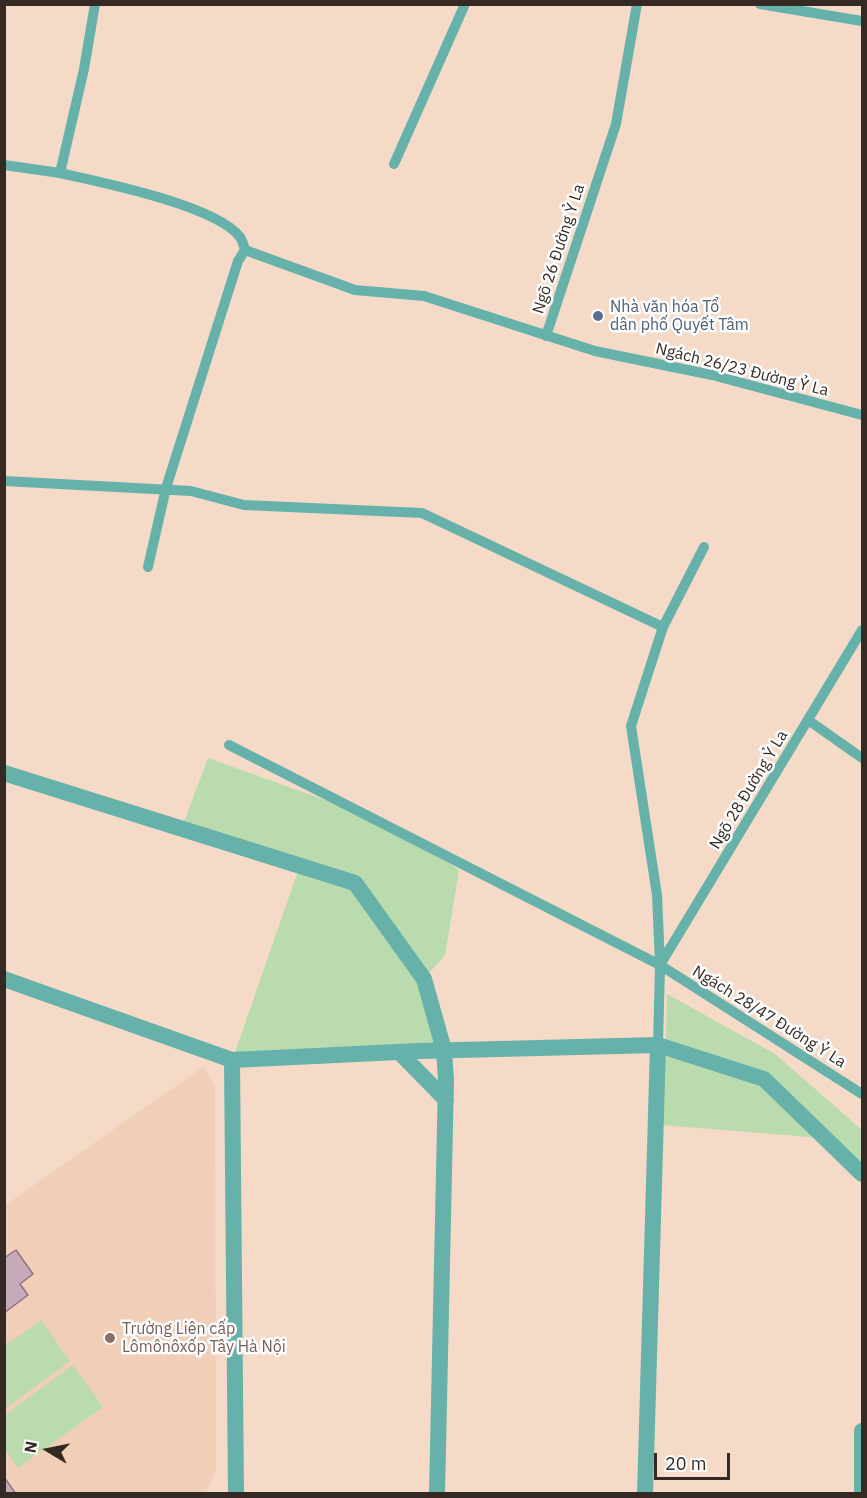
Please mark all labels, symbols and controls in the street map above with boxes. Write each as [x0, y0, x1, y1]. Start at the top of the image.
street label: Ngõ 26 Đường Ỷ La [529, 182, 589, 316]
place label: Nhà văn hóa Tổ dân phố Quyết Tâm [610, 297, 749, 335]
marker: Nhà văn hóa Tổ dân phố Quyết Tâm [591, 309, 605, 323]
street label: Ngách 26/23 Đường Ỷ La [654, 339, 830, 401]
street label: Ngõ 28 Đường Ỷ La [706, 727, 792, 853]
street label: Ngách 28/47 Đường Ỷ La [689, 962, 849, 1072]
place label: Trường Liên cấp Lômônôxốp Tây Hà Nội [122, 1319, 286, 1357]
marker: Trường Liên cấp Lômônôxốp Tây Hà Nội [103, 1331, 117, 1345]
north arrow [18, 1420, 78, 1480]
text: N [19, 1439, 41, 1454]
scale bar [657, 1441, 734, 1479]
text: 20 m [665, 1452, 707, 1475]

